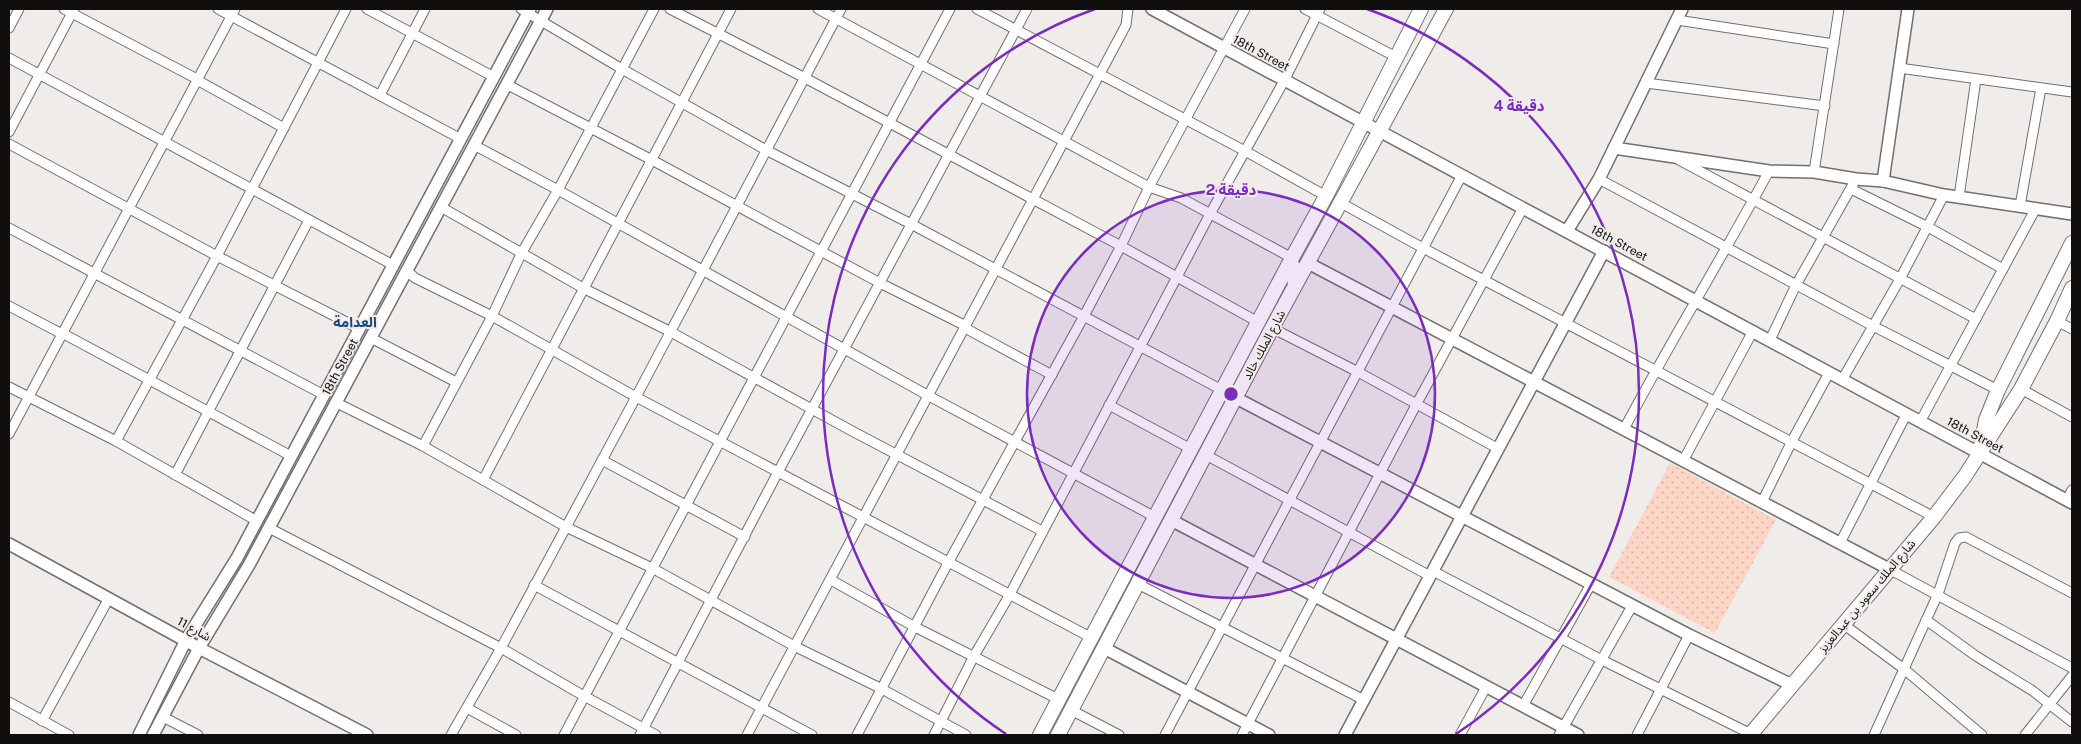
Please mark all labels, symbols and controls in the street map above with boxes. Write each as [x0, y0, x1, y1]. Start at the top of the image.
street label: 18th Street [1230, 32, 1292, 74]
text: 4 دقيقة [1494, 97, 1545, 114]
text: 2 دقيقة [1206, 181, 1257, 198]
street label: 18th Street [1588, 222, 1650, 264]
street label: شارع الملك خالد [1240, 308, 1290, 383]
district label: العدامة [333, 314, 377, 330]
street label: 18th Street [319, 336, 361, 398]
centre of rings [1222, 385, 1240, 403]
street label: 18th Street [1944, 414, 2006, 456]
street label: شارع الملك سعود بن عبدالعزيز [1815, 537, 1920, 657]
street label: شارع 11 [174, 614, 213, 646]

